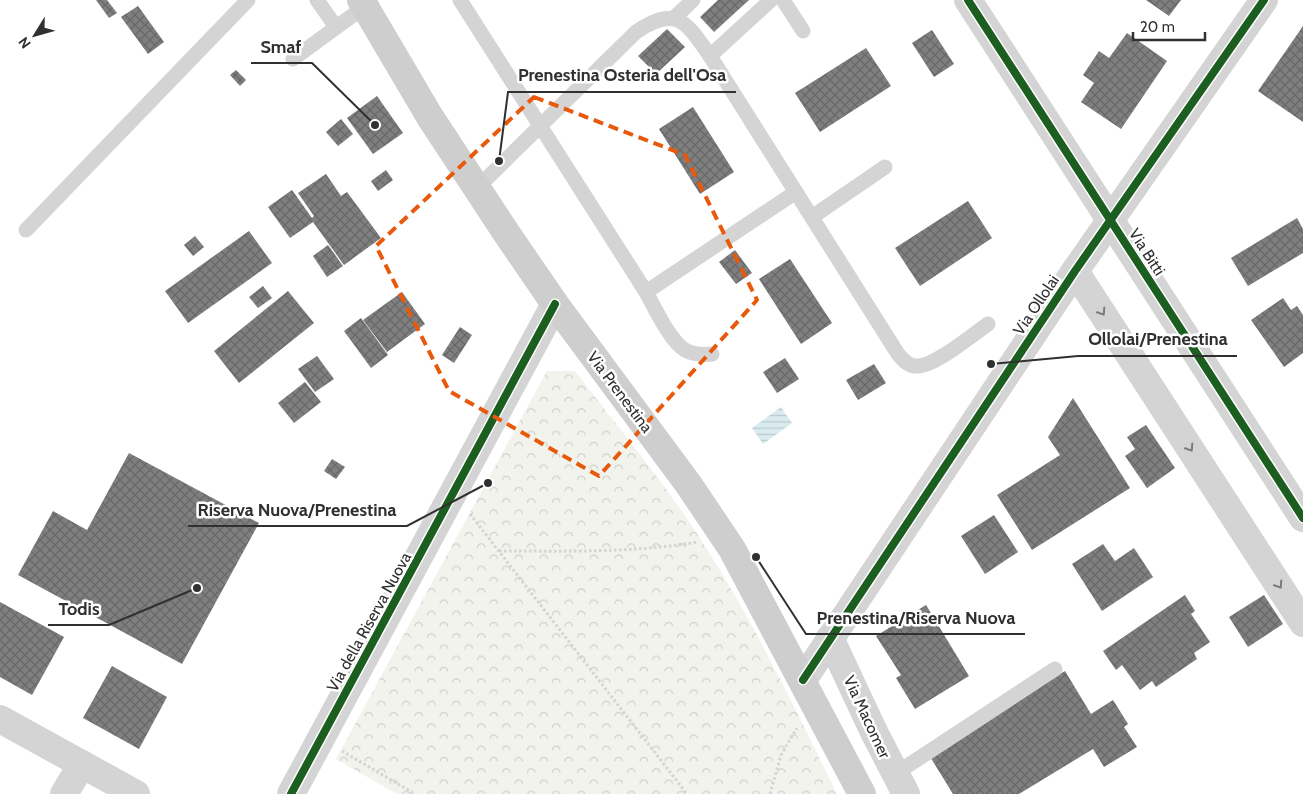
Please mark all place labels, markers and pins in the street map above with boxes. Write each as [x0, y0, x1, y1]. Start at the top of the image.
callout: Smaf [251, 30, 312, 63]
callout: Prenestina Osteria dell'Osa [508, 59, 736, 92]
callout: Ollolai/Prenestina [1078, 323, 1237, 356]
callout: Riserva Nuova/Prenestina [188, 493, 407, 526]
callout: Todis [48, 592, 109, 625]
callout: Prenestina/Riserva Nuova [806, 601, 1025, 634]

